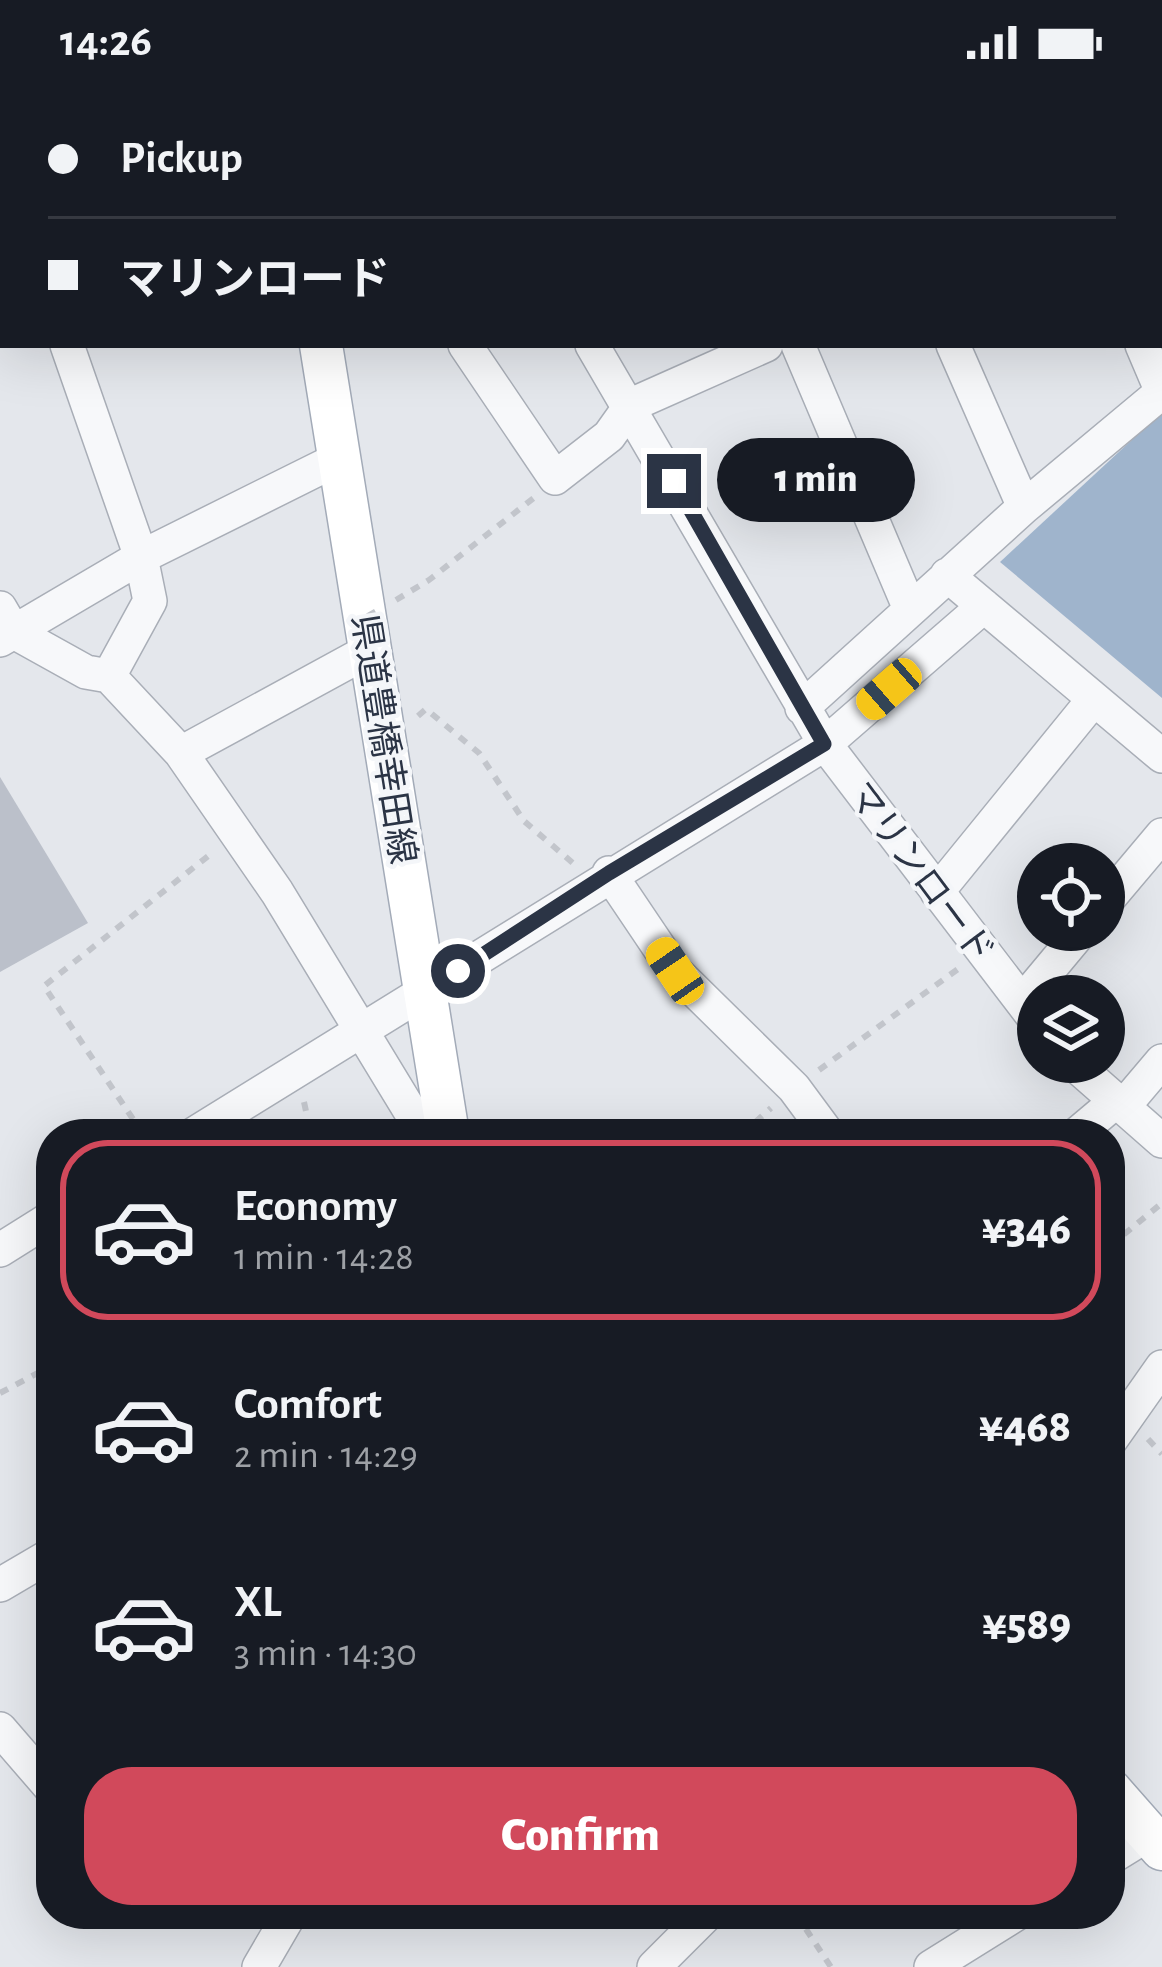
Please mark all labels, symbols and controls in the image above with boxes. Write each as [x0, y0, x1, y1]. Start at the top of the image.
text: 14:26 [60, 19, 152, 64]
text: Pickup [120, 136, 243, 181]
text: マリンロード [120, 258, 390, 303]
callout: 1 min [716, 439, 914, 523]
route end [647, 454, 701, 508]
text: 1 min [774, 460, 858, 499]
street label: 県道豊橋幸田線 [346, 612, 422, 867]
car [850, 652, 928, 726]
street label: マリンロード [841, 776, 1000, 970]
map controls [1017, 843, 1125, 1083]
button: locate [1017, 843, 1125, 951]
car [640, 931, 710, 1011]
route start [431, 944, 485, 998]
button: layers [1017, 975, 1125, 1083]
icon: car [90, 1176, 198, 1284]
text: Economy [234, 1184, 397, 1229]
text: ¥346 [981, 1207, 1071, 1252]
text: 1 min · 14:28 [234, 1238, 414, 1277]
icon: car [90, 1374, 198, 1482]
text: Comfort [234, 1382, 382, 1427]
text: ¥468 [979, 1405, 1071, 1450]
text: 2 min · 14:29 [234, 1436, 418, 1475]
icon: car [90, 1572, 198, 1680]
text: XL [234, 1580, 282, 1625]
text: ¥589 [982, 1603, 1071, 1648]
text: 3 min · 14:30 [234, 1634, 417, 1673]
button: Confirm [84, 1767, 1077, 1905]

